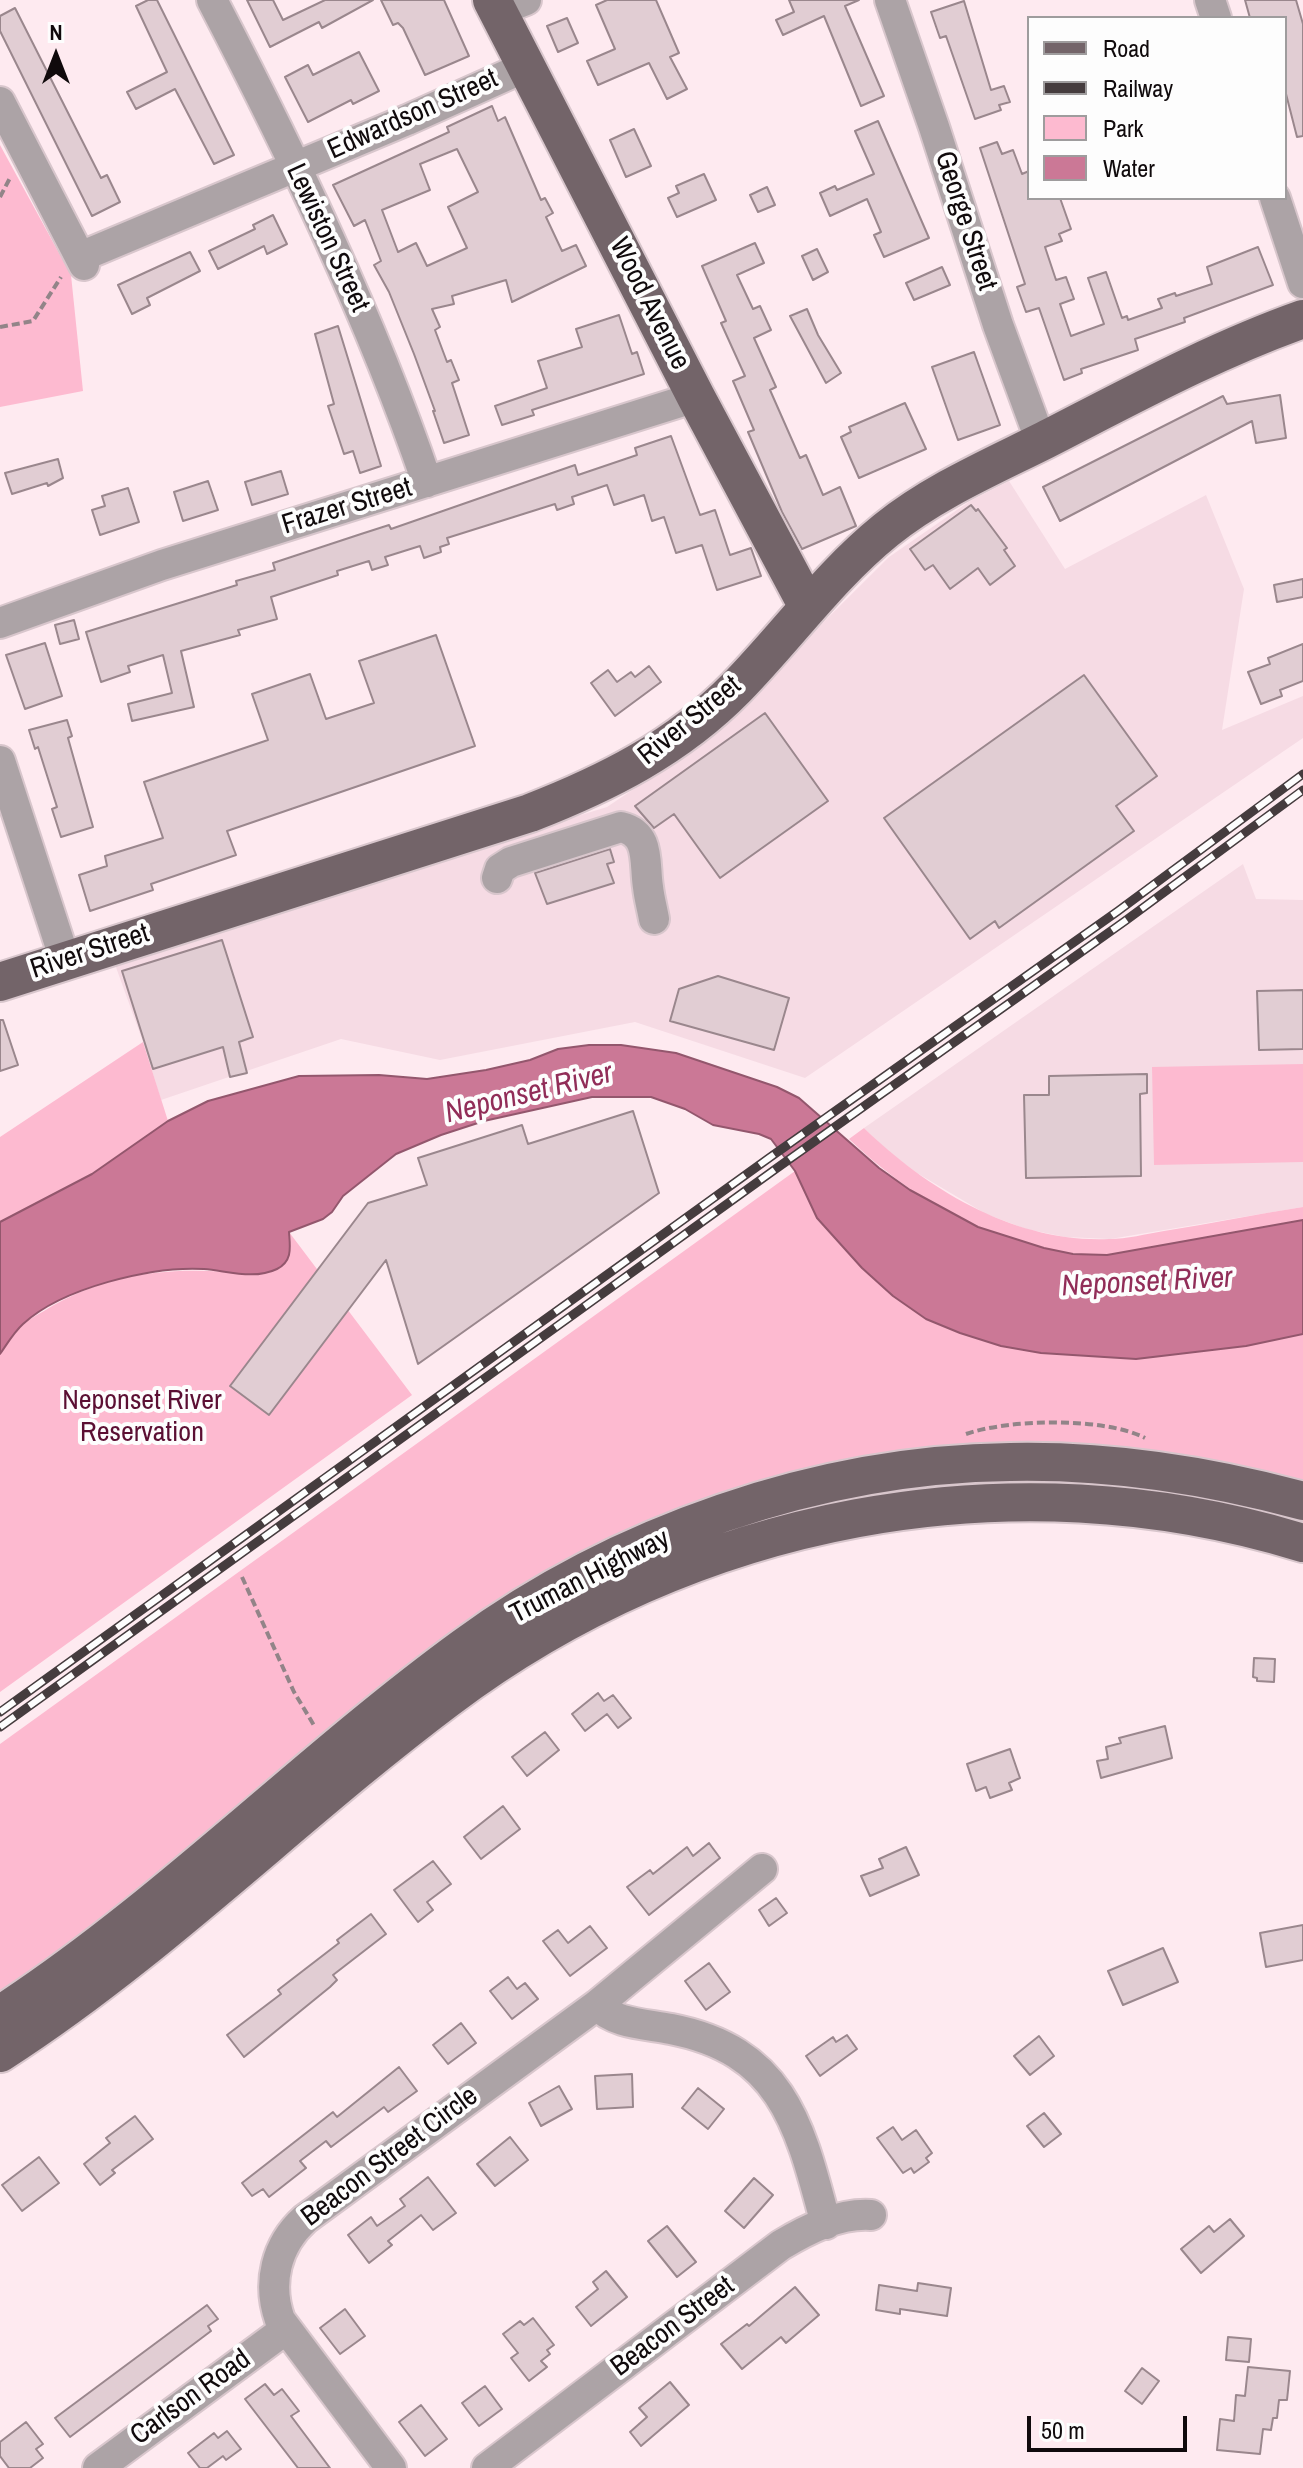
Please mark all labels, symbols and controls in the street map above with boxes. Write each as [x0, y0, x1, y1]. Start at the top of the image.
north arrow [16, 16, 96, 96]
legend [1027, 16, 1287, 200]
text: N [49, 17, 63, 47]
text: Road [1103, 32, 1150, 64]
street label: Edwardson Street [323, 63, 503, 167]
text: Railway [1103, 72, 1173, 104]
text: Park [1103, 112, 1143, 144]
street label: George Street [927, 147, 1003, 295]
text: Water [1103, 152, 1155, 184]
street label: Lewiston Street [278, 159, 376, 317]
street label: Wood Avenue [601, 232, 697, 376]
street label: Frazer Street [278, 471, 416, 543]
street label: River Street [632, 669, 748, 773]
street label: River Street [27, 917, 153, 987]
water label: Neponset River [442, 1056, 616, 1132]
water label: Neponset River [1061, 1261, 1233, 1305]
park label: Neponset River Reservation [62, 1384, 222, 1450]
street label: Truman Highway [505, 1523, 675, 1631]
street label: Beacon Street Circle [295, 2080, 485, 2234]
street label: Beacon Street [605, 2270, 741, 2384]
street label: Carlson Road [124, 2343, 258, 2453]
scale bar [1031, 2400, 1191, 2450]
text: 50 m [1041, 2414, 1085, 2446]

